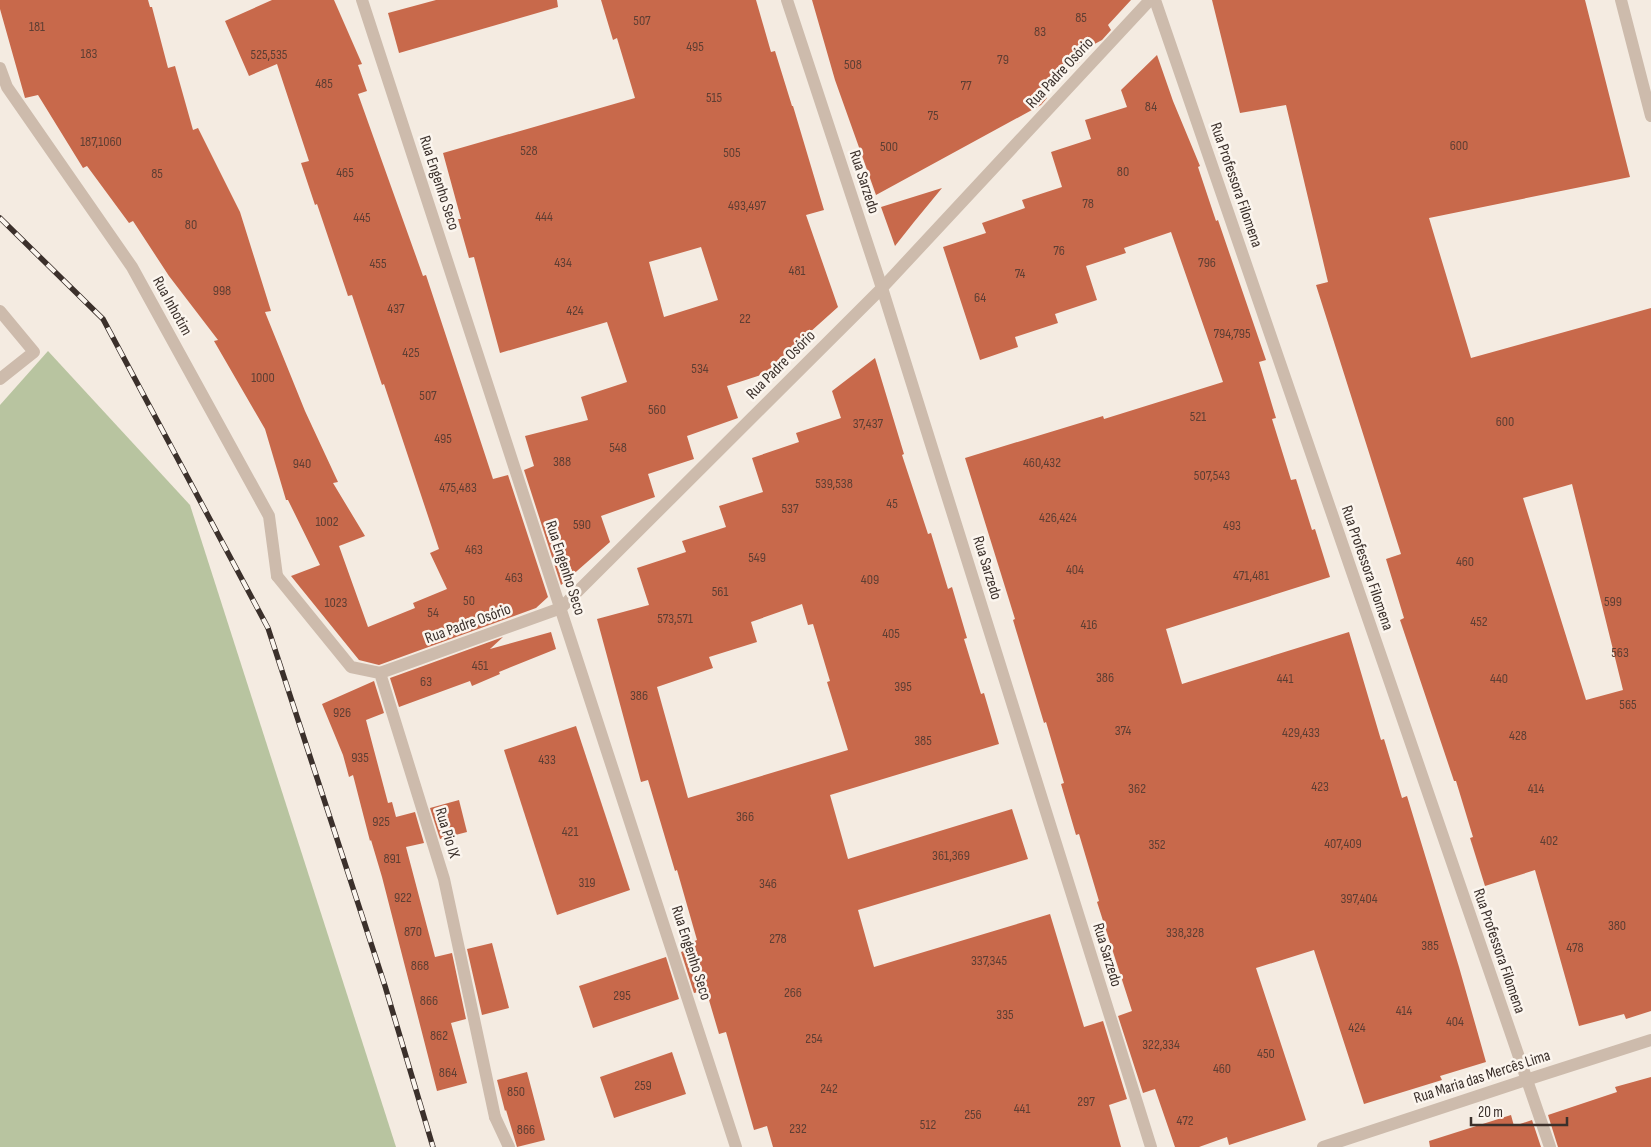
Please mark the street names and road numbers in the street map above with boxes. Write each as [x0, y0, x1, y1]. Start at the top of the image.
street label: Rua Padre Osório [1022, 34, 1098, 112]
street label: Rua Professora Filomena [1206, 120, 1266, 250]
street label: Rua Engenho Seco [415, 133, 463, 233]
street label: Rua Sarzedo [845, 148, 883, 216]
street label: Rua Inhotim [148, 273, 196, 339]
street label: Rua Padre Osório [742, 326, 820, 404]
street label: Rua Professora Filomena [1337, 503, 1397, 633]
street label: Rua Engenho Seco [541, 518, 589, 618]
street label: Rua Sarzedo [968, 534, 1006, 602]
street label: Rua Padre Osório [422, 600, 514, 648]
street label: Rua Pio IX [430, 806, 464, 861]
street label: Rua Professora Filomena [1469, 886, 1529, 1016]
street label: Rua Engenho Seco [667, 903, 715, 1003]
street label: Rua Sarzedo [1088, 921, 1126, 989]
street label: Rua Maria das Mercês Lima [1411, 1046, 1553, 1108]

